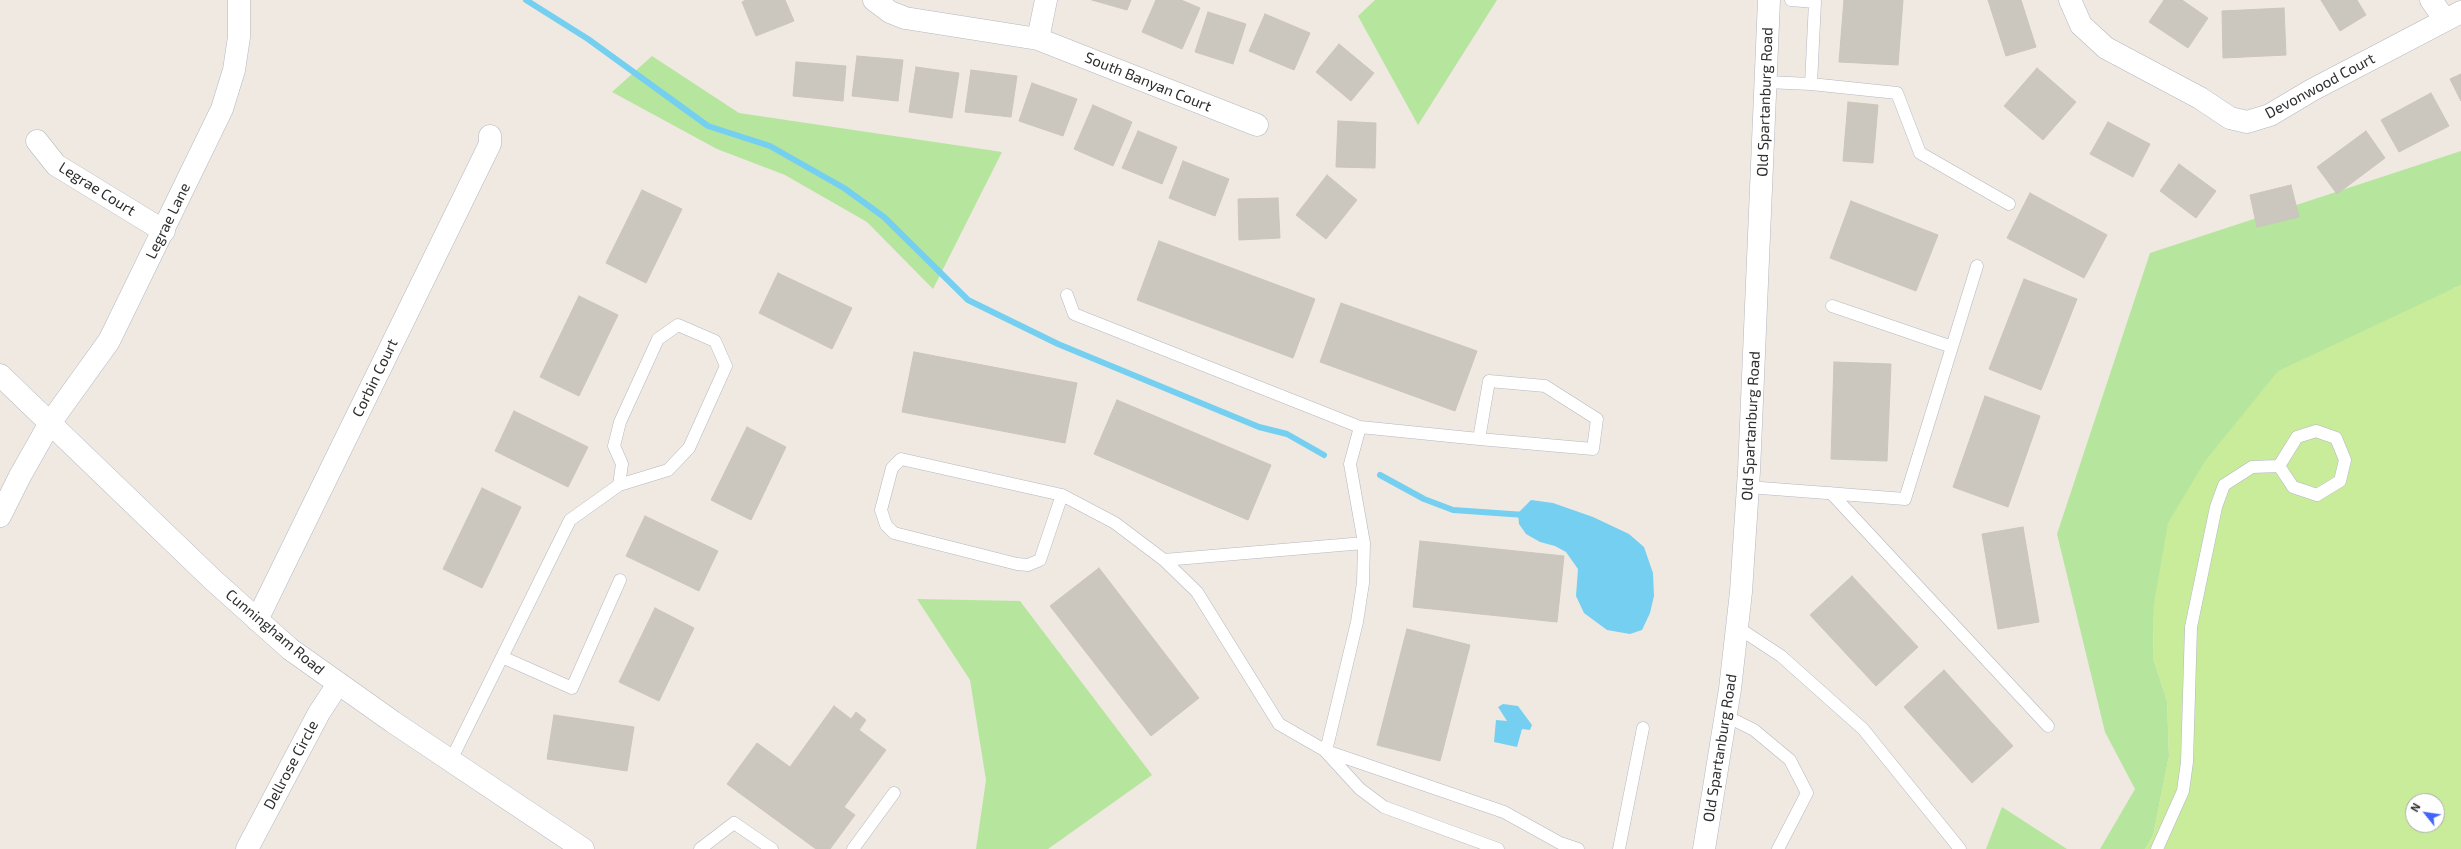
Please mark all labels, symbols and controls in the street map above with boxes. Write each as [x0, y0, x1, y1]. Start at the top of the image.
street label: Old Spartanburg Road [1753, 27, 1777, 177]
street label: South Banyan Court [1082, 48, 1214, 116]
street label: Devonwood Court [2262, 49, 2378, 123]
street label: Legrae Court [55, 158, 139, 220]
street label: Legrae Lane [142, 180, 194, 262]
street label: Corbin Court [348, 336, 402, 420]
street label: Old Spartanburg Road [1738, 351, 1764, 501]
street label: Cunningham Road [222, 585, 328, 679]
street label: Old Spartanburg Road [1699, 673, 1741, 823]
street label: Dellrose Circle [260, 717, 322, 813]
north arrow [2405, 793, 2445, 833]
text: N [2407, 801, 2423, 814]

